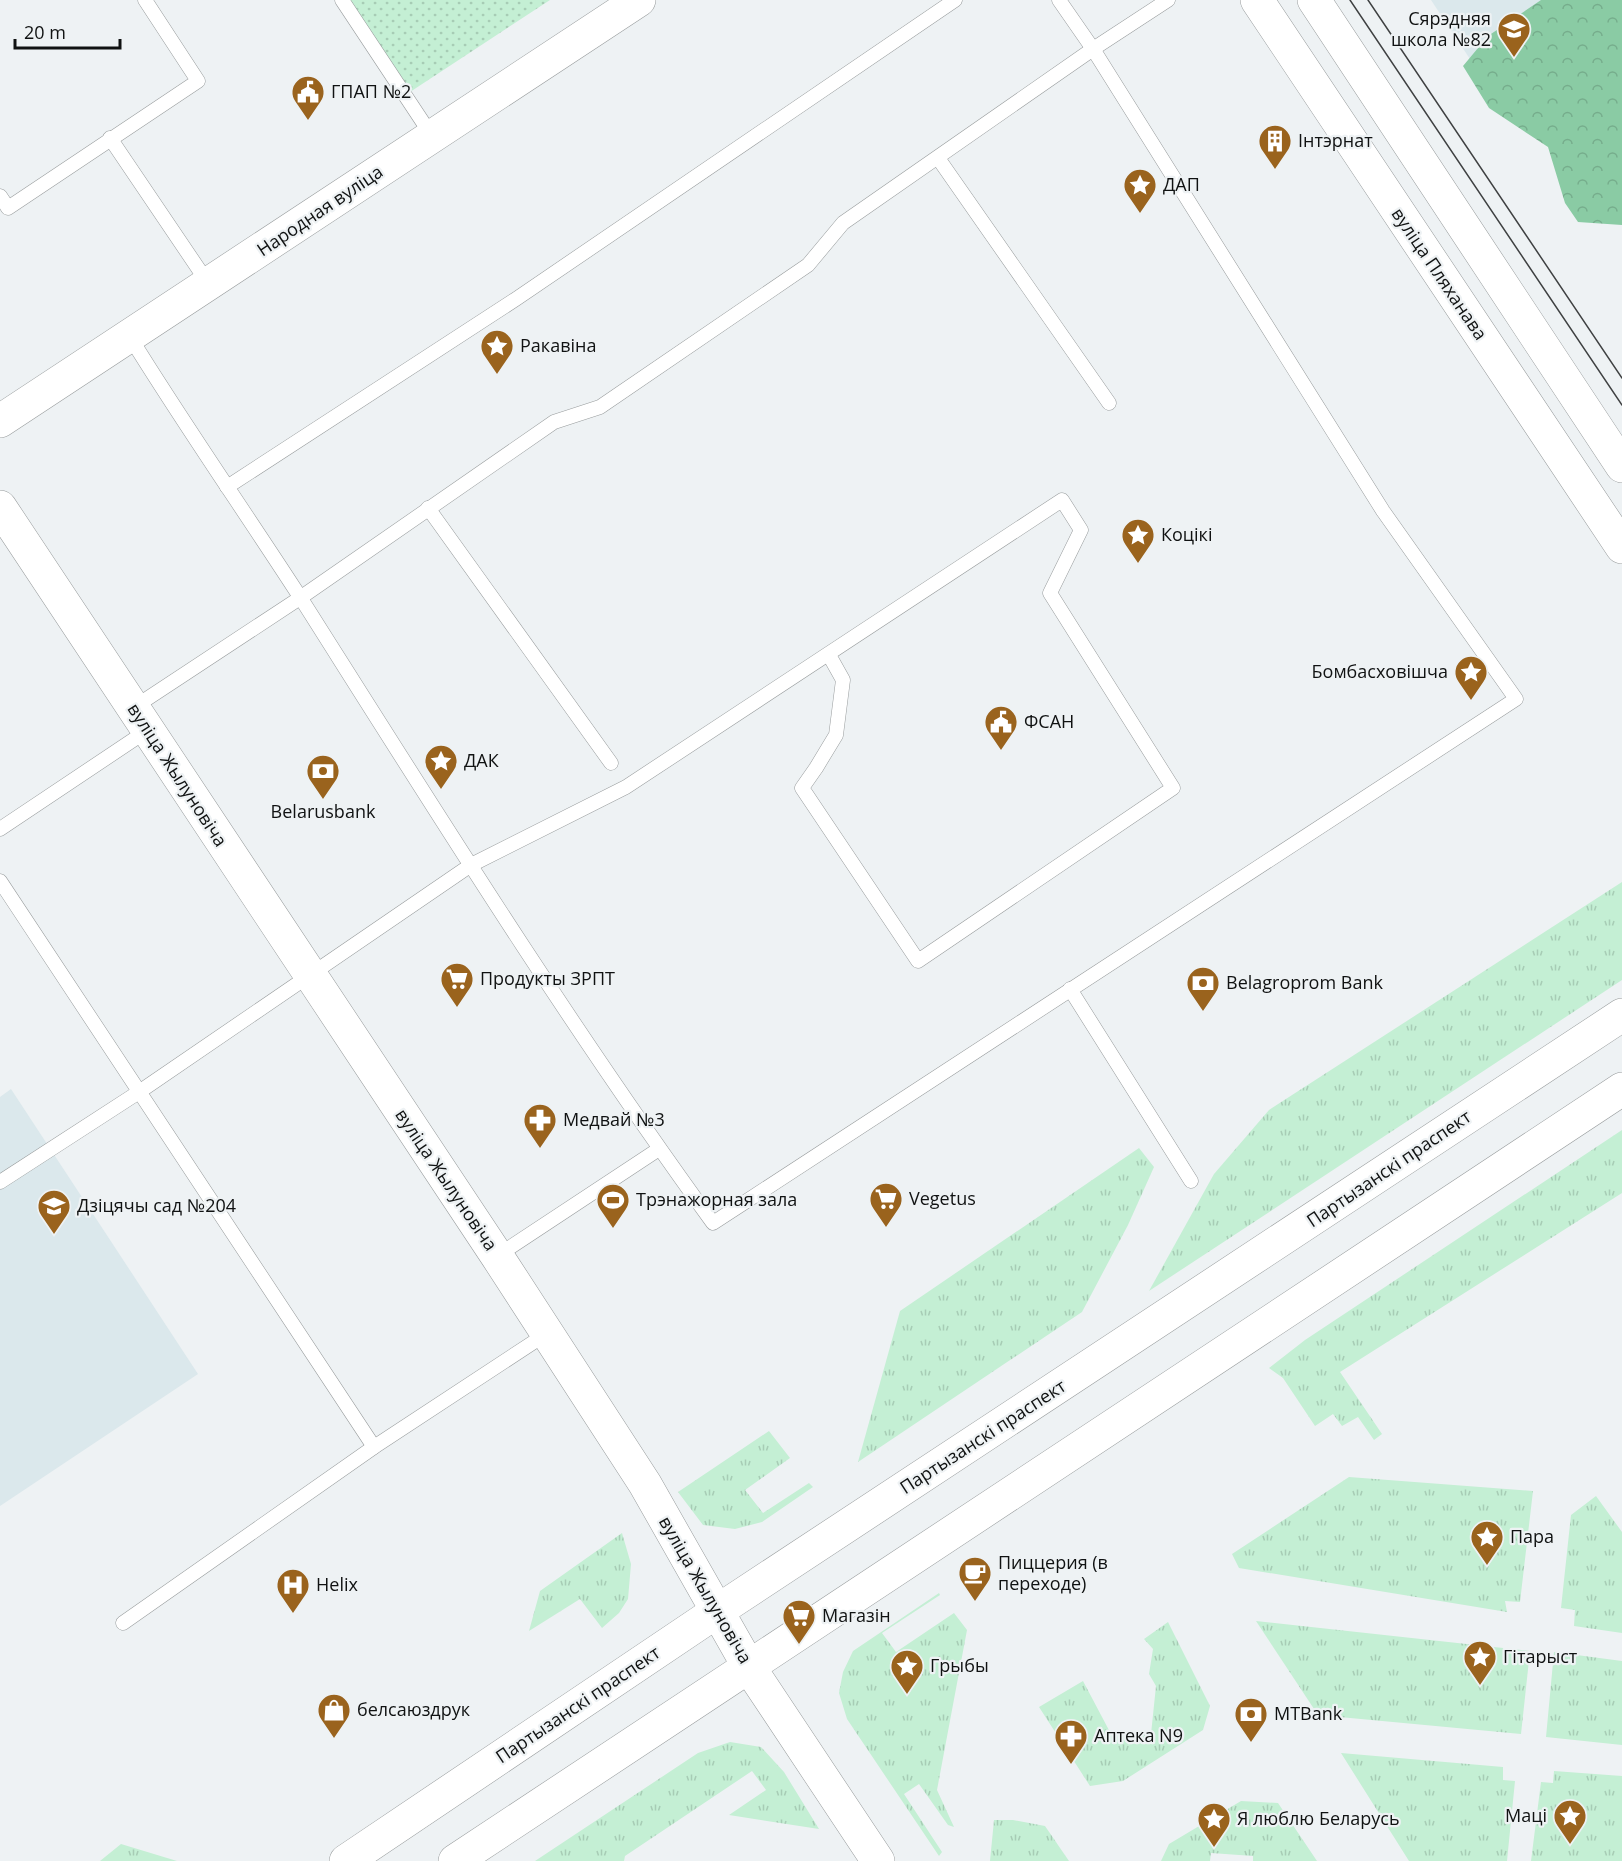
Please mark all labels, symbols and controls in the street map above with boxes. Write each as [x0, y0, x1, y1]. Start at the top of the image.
place label: Сярэдняя школа №82 [1391, 6, 1491, 51]
school or university icon: Сярэдняя школа №82 [1496, 11, 1532, 58]
scale bar [15, 12, 120, 50]
text: 20 m [24, 20, 66, 44]
public building icon: ГПАП №2 [290, 74, 326, 121]
place label: ГПАП №2 [331, 79, 411, 103]
building icon: Інтэрнат [1257, 123, 1293, 170]
place label: Інтэрнат [1298, 128, 1373, 152]
street label: Народная вуліца [252, 159, 387, 261]
place icon: ДАП [1122, 167, 1158, 214]
place label: ДАП [1163, 172, 1200, 196]
street label: вуліца Пляханава [1387, 203, 1493, 344]
place icon: Ракавіна [479, 328, 515, 375]
place label: Ракавіна [520, 333, 596, 357]
place icon: Коцікі [1120, 517, 1156, 564]
place label: Коцікі [1161, 522, 1212, 546]
place icon: Бомбасховішча [1453, 654, 1489, 701]
place label: Бомбасховішча [1312, 659, 1448, 683]
street label: вуліца Жылуновіча [122, 698, 233, 851]
public building icon: ФСАН [983, 704, 1019, 751]
place label: ФСАН [1024, 709, 1074, 733]
place icon: ДАК [423, 743, 459, 790]
place label: ДАК [464, 748, 499, 772]
bank icon: Belarusbank [305, 753, 341, 800]
place label: Belarusbank [271, 799, 376, 823]
supermarket icon: Продукты ЗРПТ [439, 961, 475, 1008]
bank icon: Belagroprom Bank [1185, 965, 1221, 1012]
place label: Продукты ЗРПТ [480, 966, 615, 990]
place label: Belagroprom Bank [1226, 970, 1383, 994]
pharmacy icon: Медвай №3 [522, 1102, 558, 1149]
street label: вуліца Жылуновіча [390, 1104, 503, 1255]
street label: Партызанскі праспект [1302, 1104, 1476, 1232]
place label: Медвай №3 [563, 1107, 665, 1131]
supermarket icon: Vegetus [868, 1181, 904, 1228]
sports icon: Трэнажорная зала [595, 1182, 631, 1229]
place label: Vegetus [909, 1186, 976, 1210]
place label: Трэнажорная зала [636, 1187, 797, 1211]
school or university icon: Дзіцячы сад №204 [36, 1188, 72, 1235]
place label: Дзіцячы сад №204 [77, 1193, 236, 1217]
street label: Партызанскі праспект [895, 1373, 1071, 1499]
street label: вуліца Жылуновіча [654, 1511, 758, 1668]
place icon: Пара [1469, 1519, 1505, 1566]
place label: Пара [1510, 1524, 1554, 1548]
place label: Пиццерия (в переходе) [998, 1550, 1108, 1595]
cafe icon: Пиццерия (в переходе) [957, 1555, 993, 1602]
hospital icon: Helix [275, 1567, 311, 1614]
place label: Helix [316, 1572, 358, 1596]
supermarket icon: Магазін [781, 1598, 817, 1645]
place label: Магазін [822, 1603, 891, 1627]
place icon: Гітарыст [1462, 1639, 1498, 1686]
street label: Партызанскі праспект [491, 1640, 665, 1768]
place label: Гітарыст [1503, 1644, 1578, 1668]
place icon: Грыбы [889, 1648, 925, 1695]
place label: Грыбы [930, 1653, 989, 1677]
shop icon: белсаюздрук [316, 1692, 352, 1739]
bank icon: MTBank [1233, 1696, 1269, 1743]
place label: белсаюздрук [357, 1697, 471, 1721]
place label: MTBank [1274, 1701, 1343, 1725]
pharmacy icon: Аптека N9 [1053, 1718, 1089, 1765]
place label: Аптека N9 [1094, 1723, 1183, 1747]
place icon: Маці [1552, 1798, 1588, 1845]
place icon: Я люблю Беларусь [1196, 1801, 1232, 1848]
place label: Маці [1505, 1803, 1547, 1827]
place label: Я люблю Беларусь [1237, 1806, 1400, 1830]

